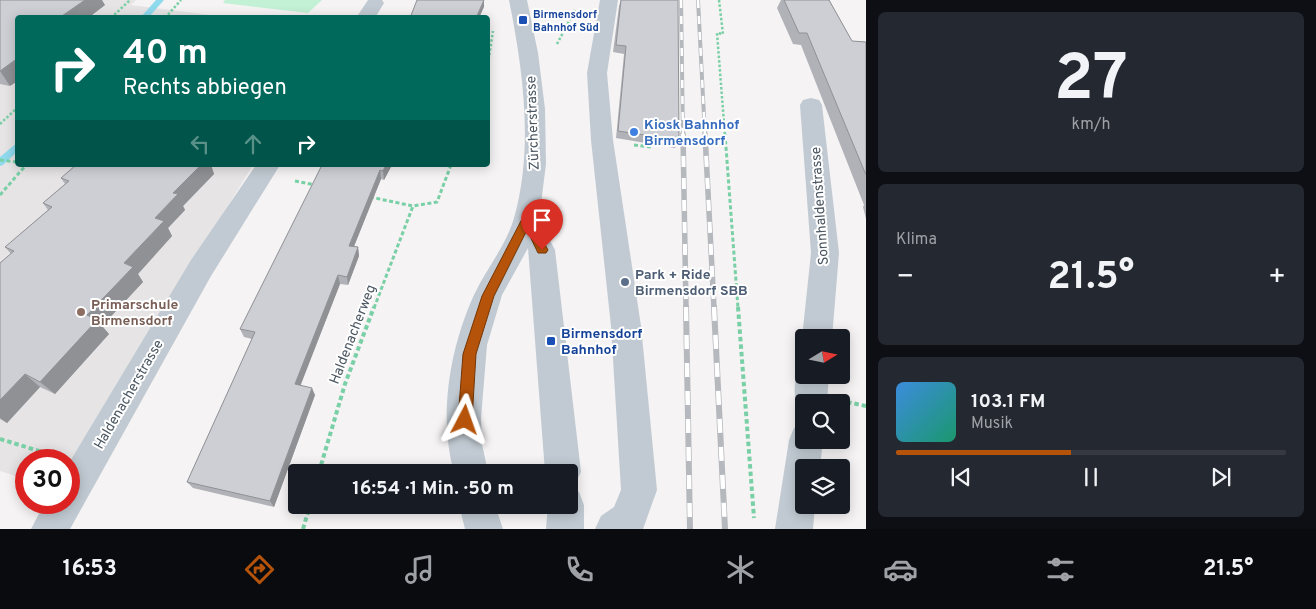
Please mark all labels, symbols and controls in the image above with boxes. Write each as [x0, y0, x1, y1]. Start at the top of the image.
place label: Birmensdorf Bahnhof Süd [533, 8, 599, 35]
marker: Birmensdorf Bahnhof Süd [517, 14, 529, 26]
text: 40 m [123, 32, 208, 76]
icon: right [40, 35, 105, 100]
text: 27 [1054, 41, 1128, 123]
text: Rechts abbiegen [123, 75, 287, 102]
street label: Zürcherstrasse [523, 75, 544, 170]
text: km/h [1072, 115, 1110, 135]
place label: Kiosk Bahnhof Birmensdorf [644, 117, 739, 150]
marker: Kiosk Bahnhof Birmensdorf [628, 126, 640, 138]
icon: left [186, 130, 214, 158]
icon: ahead [239, 130, 267, 158]
icon: right [292, 130, 320, 158]
street label: Sonnhaldenstrasse [808, 146, 833, 266]
pin [521, 199, 563, 250]
icon: arrive [528, 206, 556, 234]
text: Klima [896, 230, 937, 250]
text: 21.5° [1048, 254, 1134, 303]
text: − [896, 260, 914, 296]
text: + [1268, 260, 1286, 296]
place label: Park + Ride Birmensdorf SBB [635, 267, 748, 300]
marker: Park + Ride Birmensdorf SBB [619, 276, 631, 288]
street label: Haldenacherweg [327, 282, 380, 387]
place label: Primarschule Birmensdorf [91, 297, 179, 330]
marker: Primarschule Birmensdorf [75, 306, 87, 318]
place label: Birmensdorf Bahnhof [561, 326, 642, 359]
north arrow [795, 329, 850, 384]
map controls [795, 329, 850, 514]
marker: Birmensdorf Bahnhof [545, 335, 557, 347]
street label: Haldenacherstrasse [91, 337, 168, 453]
text: 103.1 FM [971, 390, 1045, 414]
position arrow [438, 393, 490, 445]
button: search [795, 394, 850, 449]
text: Musik [971, 414, 1013, 434]
speed limit sign: 30 [15, 449, 80, 514]
button: layers [795, 459, 850, 514]
icon: previous [947, 463, 975, 491]
icon: pause [1077, 463, 1105, 491]
icon: next [1207, 463, 1235, 491]
text: 16:54 · 1 Min. · 50 m [352, 477, 514, 501]
icon: directions [242, 552, 277, 587]
icon: music [402, 552, 437, 587]
icon: phone [562, 552, 597, 587]
icon: climate [723, 552, 758, 587]
icon: car [883, 552, 918, 587]
icon: filters [1043, 552, 1078, 587]
text: 16:53 [63, 556, 117, 583]
text: 21.5° [1203, 556, 1253, 583]

